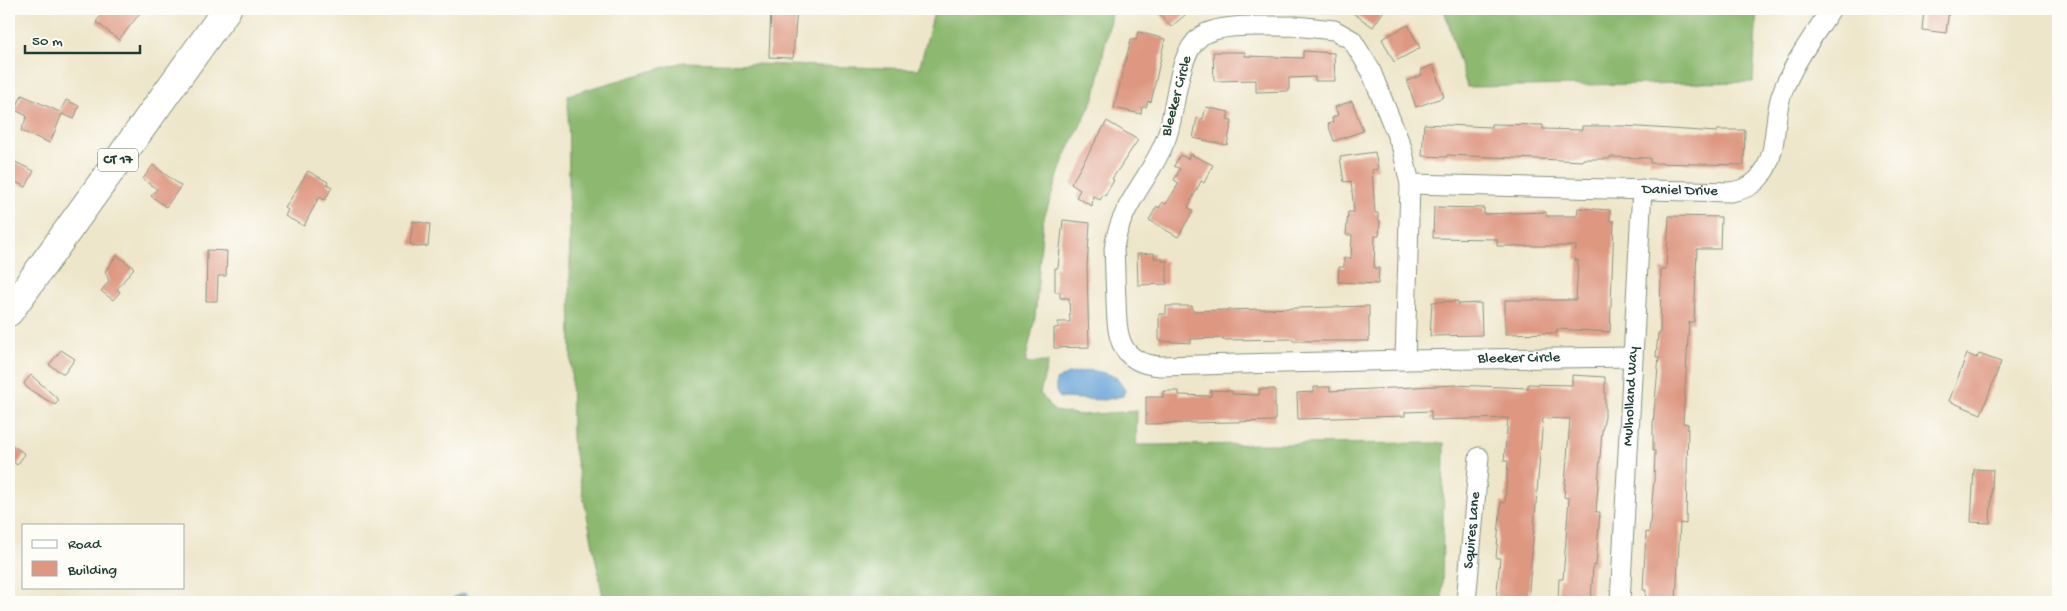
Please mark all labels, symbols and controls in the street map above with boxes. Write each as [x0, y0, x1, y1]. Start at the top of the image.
scale bar [25, 22, 140, 54]
text: 50 m [32, 33, 63, 51]
street label: Bleeker Circle [1157, 54, 1196, 139]
road number: CT 17 [98, 148, 138, 172]
street label: Daniel Drive [1641, 181, 1718, 201]
street label: Mulholland Way [1619, 345, 1643, 446]
street label: Bleeker Circle [1477, 349, 1561, 368]
street label: Squires Lane [1460, 491, 1485, 570]
legend [22, 524, 185, 588]
text: Road [68, 536, 102, 554]
text: Building [67, 562, 117, 580]

